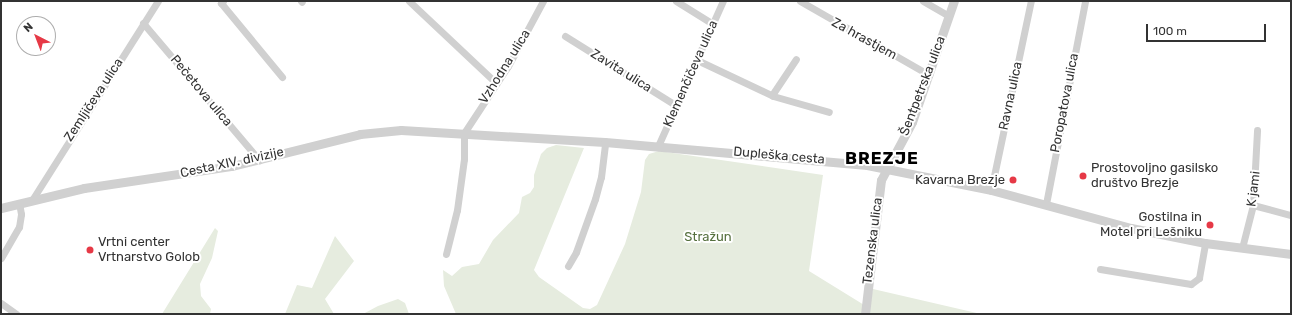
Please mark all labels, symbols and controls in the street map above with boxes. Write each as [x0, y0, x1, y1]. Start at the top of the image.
street label: Za hrastjem [829, 15, 899, 63]
north arrow [16, 16, 56, 56]
scale bar [1148, 16, 1268, 42]
street label: Klemenčičeva ulica [660, 18, 722, 130]
text: N [21, 20, 36, 35]
text: 100 m [1153, 24, 1187, 38]
street label: Vzhodna ulica [476, 27, 534, 107]
street label: Šentpetrska ulica [897, 34, 949, 138]
street label: Zavita ulica [588, 46, 654, 96]
street label: Pečetova ulica [167, 52, 235, 130]
street label: Poropatova ulica [1048, 52, 1082, 154]
street label: Zemljičeva ulica [61, 55, 127, 145]
street label: Ravna ulica [996, 60, 1026, 132]
street label: Cesta XIV. divizije [179, 144, 285, 182]
street label: Dupleška cesta [733, 144, 825, 168]
district label: BREZJE [845, 149, 919, 169]
place label: Prostovoljno gasilsko društvo Brezje [1091, 161, 1218, 192]
street label: K jami [1244, 170, 1264, 208]
marker: Prostovoljno gasilsko društvo Brezje [1078, 171, 1088, 181]
place label: Kavarna Brezje [915, 172, 1005, 188]
marker: Kavarna Brezje [1008, 175, 1018, 185]
street label: Tezenska ulica [860, 197, 886, 285]
place label: Gostilna in Motel pri Lešniku [1100, 210, 1202, 241]
marker: Gostilna in Motel pri Lešniku [1205, 220, 1215, 230]
park label: Stražun [684, 229, 732, 245]
place label: Vrtni center Vrtnarstvo Golob [98, 235, 200, 266]
marker: Vrtni center Vrtnarstvo Golob [85, 245, 95, 255]

